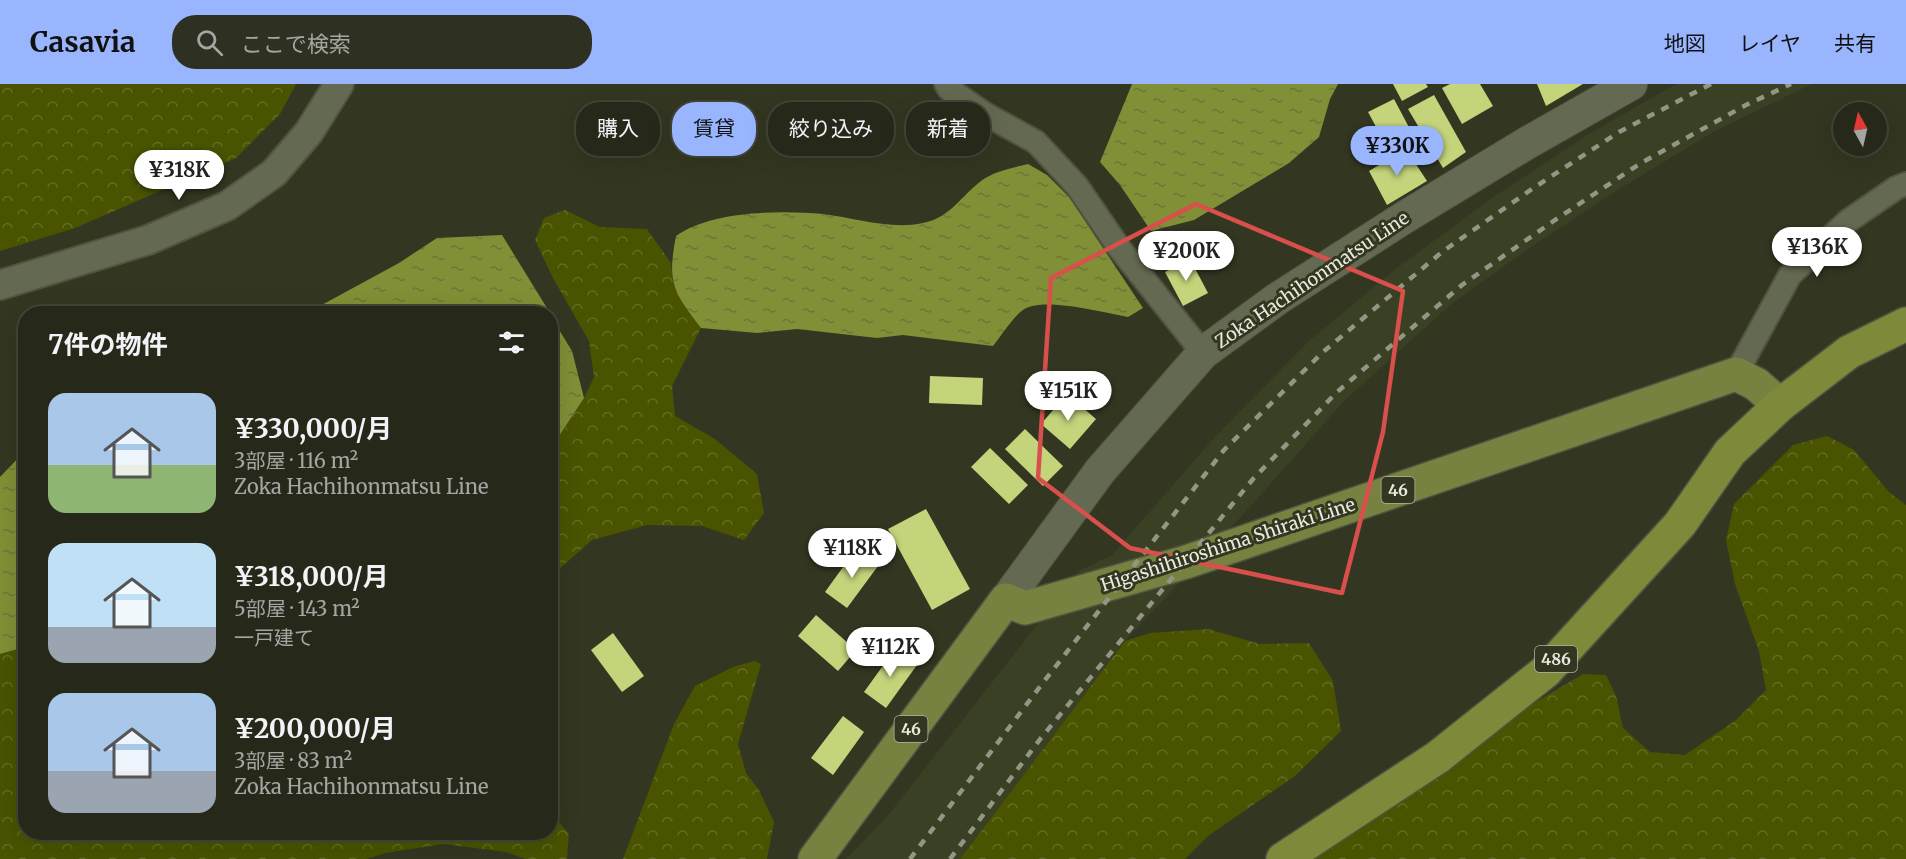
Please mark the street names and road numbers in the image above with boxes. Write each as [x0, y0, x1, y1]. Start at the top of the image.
street label: Zoka Hachihonmatsu Line [1210, 206, 1413, 353]
road number: 46 [1382, 477, 1414, 503]
street label: Higashihiroshima Shiraki Line [1098, 492, 1358, 597]
road number: 486 [1535, 646, 1577, 672]
road number: 46 [894, 716, 928, 742]

